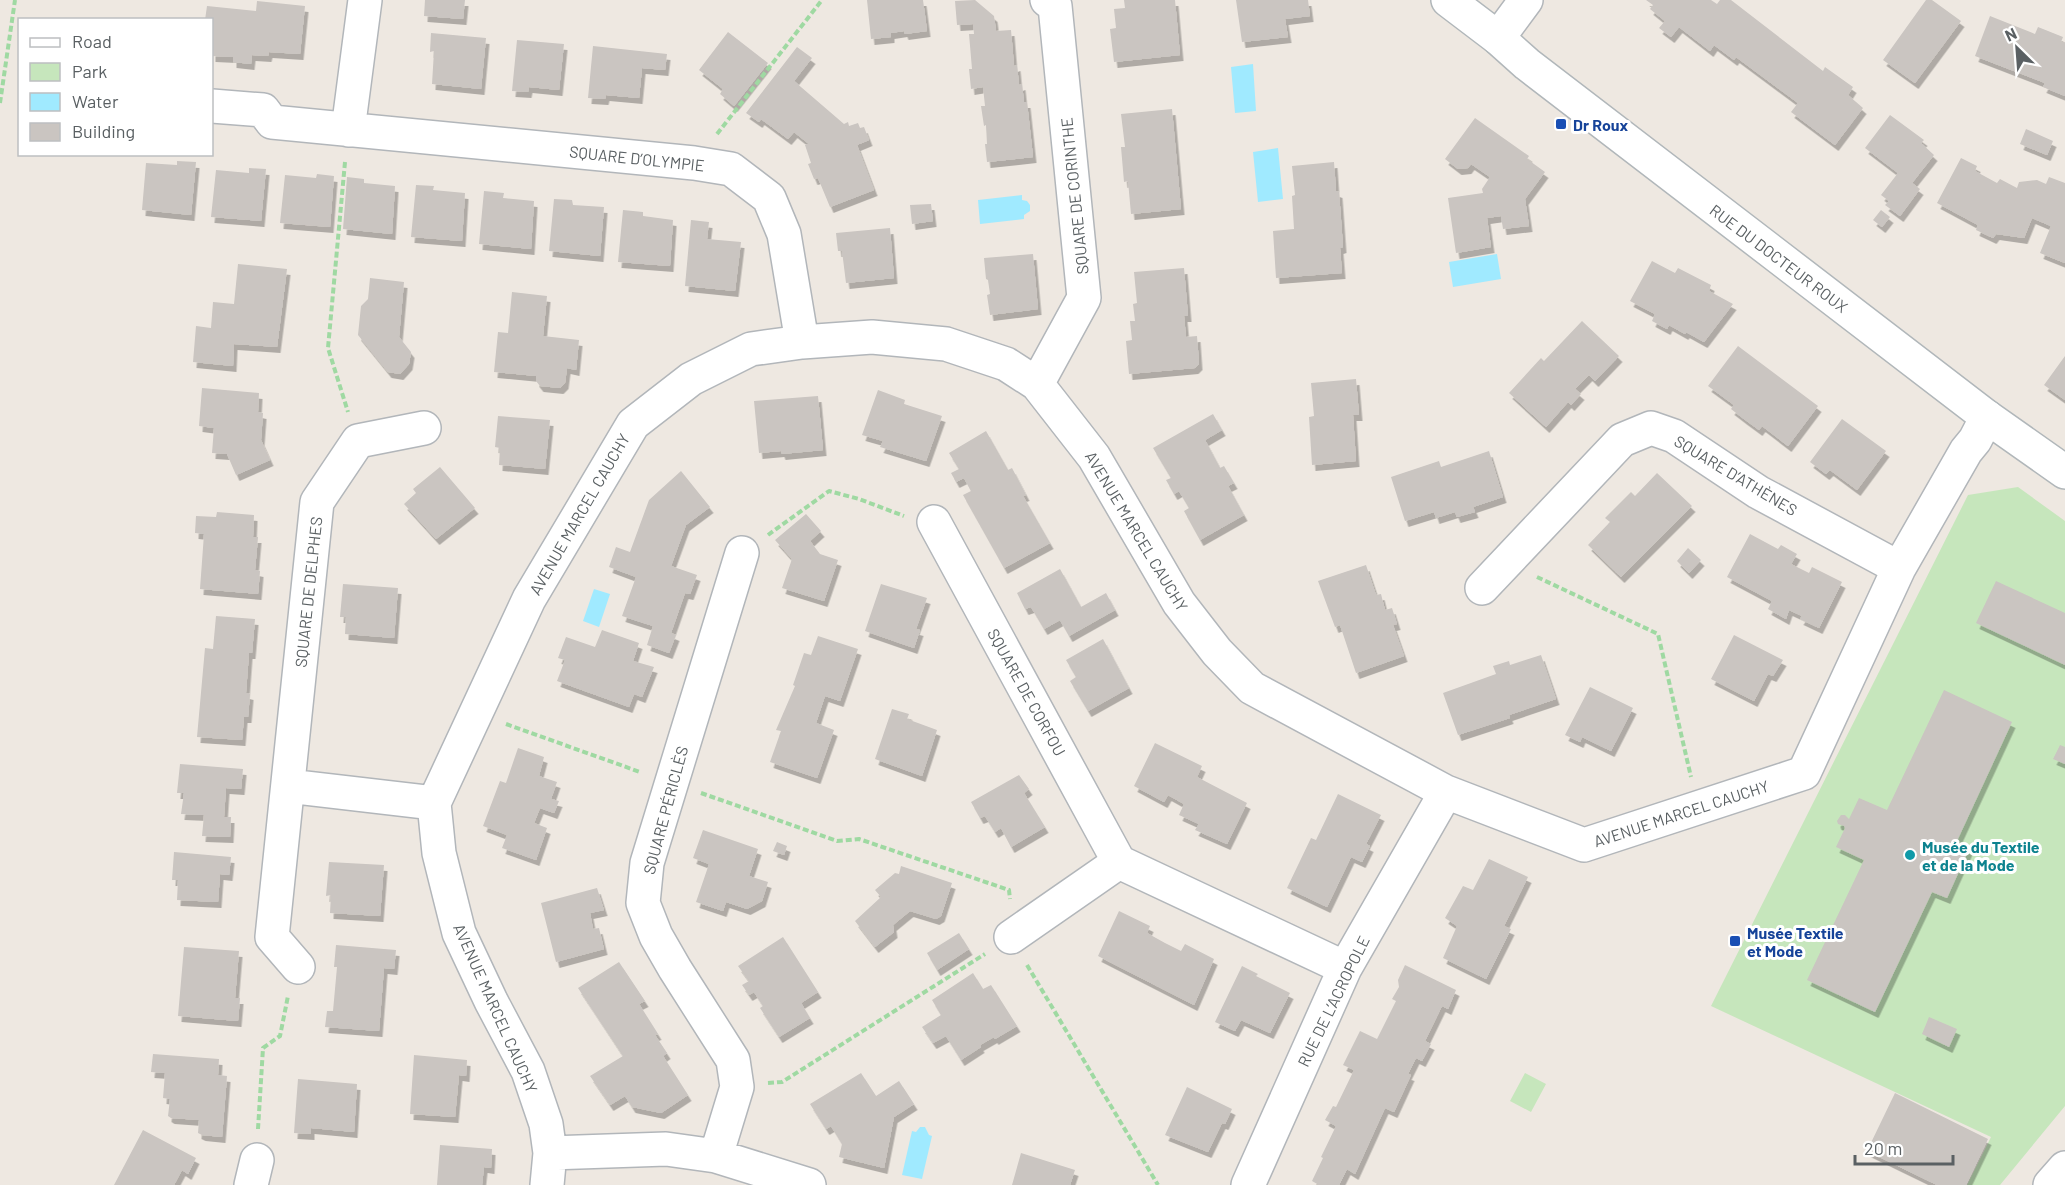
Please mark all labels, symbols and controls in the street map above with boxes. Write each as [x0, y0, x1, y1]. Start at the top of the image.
legend [18, 18, 213, 156]
north arrow [1987, 18, 2047, 78]
text: N [2002, 23, 2019, 45]
text: Road [72, 30, 112, 52]
text: Park [72, 60, 107, 82]
text: Water [72, 90, 119, 112]
place label: Dr Roux [1573, 115, 1629, 134]
street label: SQUARE DE CORINTHE [1056, 117, 1092, 275]
marker: Dr Roux [1554, 117, 1568, 131]
text: Building [72, 120, 135, 142]
street label: SQUARE D’OLYMPIE [568, 141, 706, 175]
street label: RUE DU DOCTEUR ROUX [1706, 200, 1852, 316]
street label: AVENUE MARCEL CAUCHY [525, 430, 633, 598]
street label: SQUARE D’ATHÈNES [1671, 431, 1801, 519]
street label: AVENUE MARCEL CAUCHY [1082, 448, 1192, 614]
street label: SQUARE DE DELPHES [291, 516, 325, 668]
street label: SQUARE DE CORFOU [984, 625, 1070, 759]
street label: SQUARE PÉRICLÈS [639, 744, 691, 876]
street label: AVENUE MARCEL CAUCHY [1591, 776, 1771, 850]
place label: Musée du Textile et de la Mode [1922, 837, 2040, 874]
marker: Musée du Textile et de la Mode [1903, 848, 1917, 862]
street label: AVENUE MARCEL CAUCHY [450, 920, 542, 1096]
place label: Musée Textile et Mode [1747, 923, 1844, 960]
street label: RUE DE L’ACROPOLE [1293, 933, 1373, 1069]
marker: Musée Textile et Mode [1728, 934, 1742, 948]
scale bar [1855, 1128, 1952, 1166]
text: 20 m [1864, 1137, 1902, 1159]

